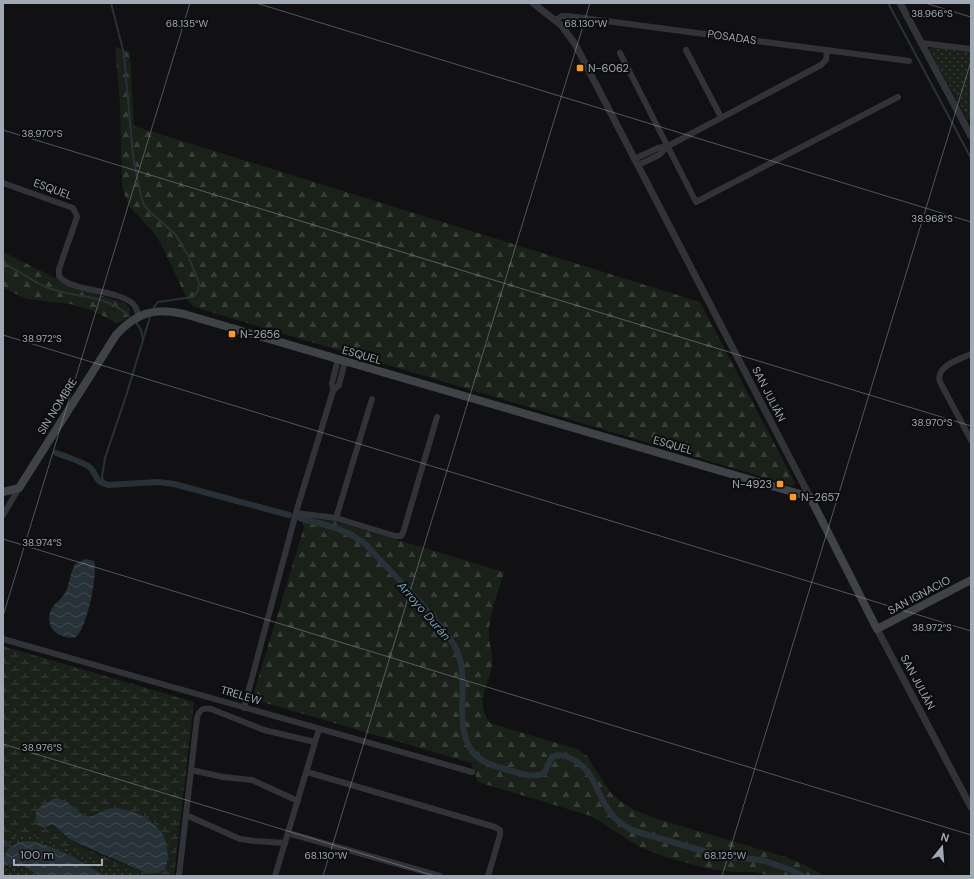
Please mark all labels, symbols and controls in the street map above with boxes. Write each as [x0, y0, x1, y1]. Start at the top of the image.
text: 38.966°S [911, 7, 953, 20]
text: 68.135°W [166, 17, 208, 30]
text: 68.130°W [564, 17, 608, 30]
street label: POSADAS [707, 27, 757, 47]
place label: N-6062 [588, 61, 629, 75]
marker: N-6062 [575, 63, 585, 73]
text: 38.970°S [22, 127, 63, 140]
street label: ESQUEL [32, 176, 75, 203]
text: 38.968°S [911, 212, 953, 225]
place label: N-2656 [240, 327, 280, 341]
marker: N-2656 [227, 329, 237, 339]
text: 38.972°S [22, 332, 62, 345]
street label: ESQUEL [341, 343, 384, 367]
street label: SAN JULIÁN [749, 364, 789, 424]
street label: SIN NOMBRE [34, 375, 80, 437]
text: 38.970°S [912, 416, 953, 429]
street label: ESQUEL [652, 433, 695, 457]
place label: N-4923 [732, 477, 772, 491]
marker: N-4923 [775, 479, 785, 489]
place label: N-2657 [801, 490, 840, 504]
marker: N-2657 [788, 492, 798, 502]
text: 38.974°S [22, 536, 62, 549]
street label: SAN IGNACIO [885, 573, 953, 617]
water label: Arroyo Durán [393, 577, 454, 644]
text: 38.972°S [912, 621, 952, 634]
street label: SAN JULIÁN [898, 652, 938, 712]
street label: TRELEW [219, 683, 263, 708]
text: 38.976°S [22, 741, 62, 754]
north arrow [922, 827, 962, 867]
text: N [939, 830, 951, 845]
scale bar [14, 841, 102, 867]
text: 100 m [20, 847, 54, 863]
text: 68.130°W [304, 849, 348, 862]
text: 68.125°W [704, 849, 746, 862]

